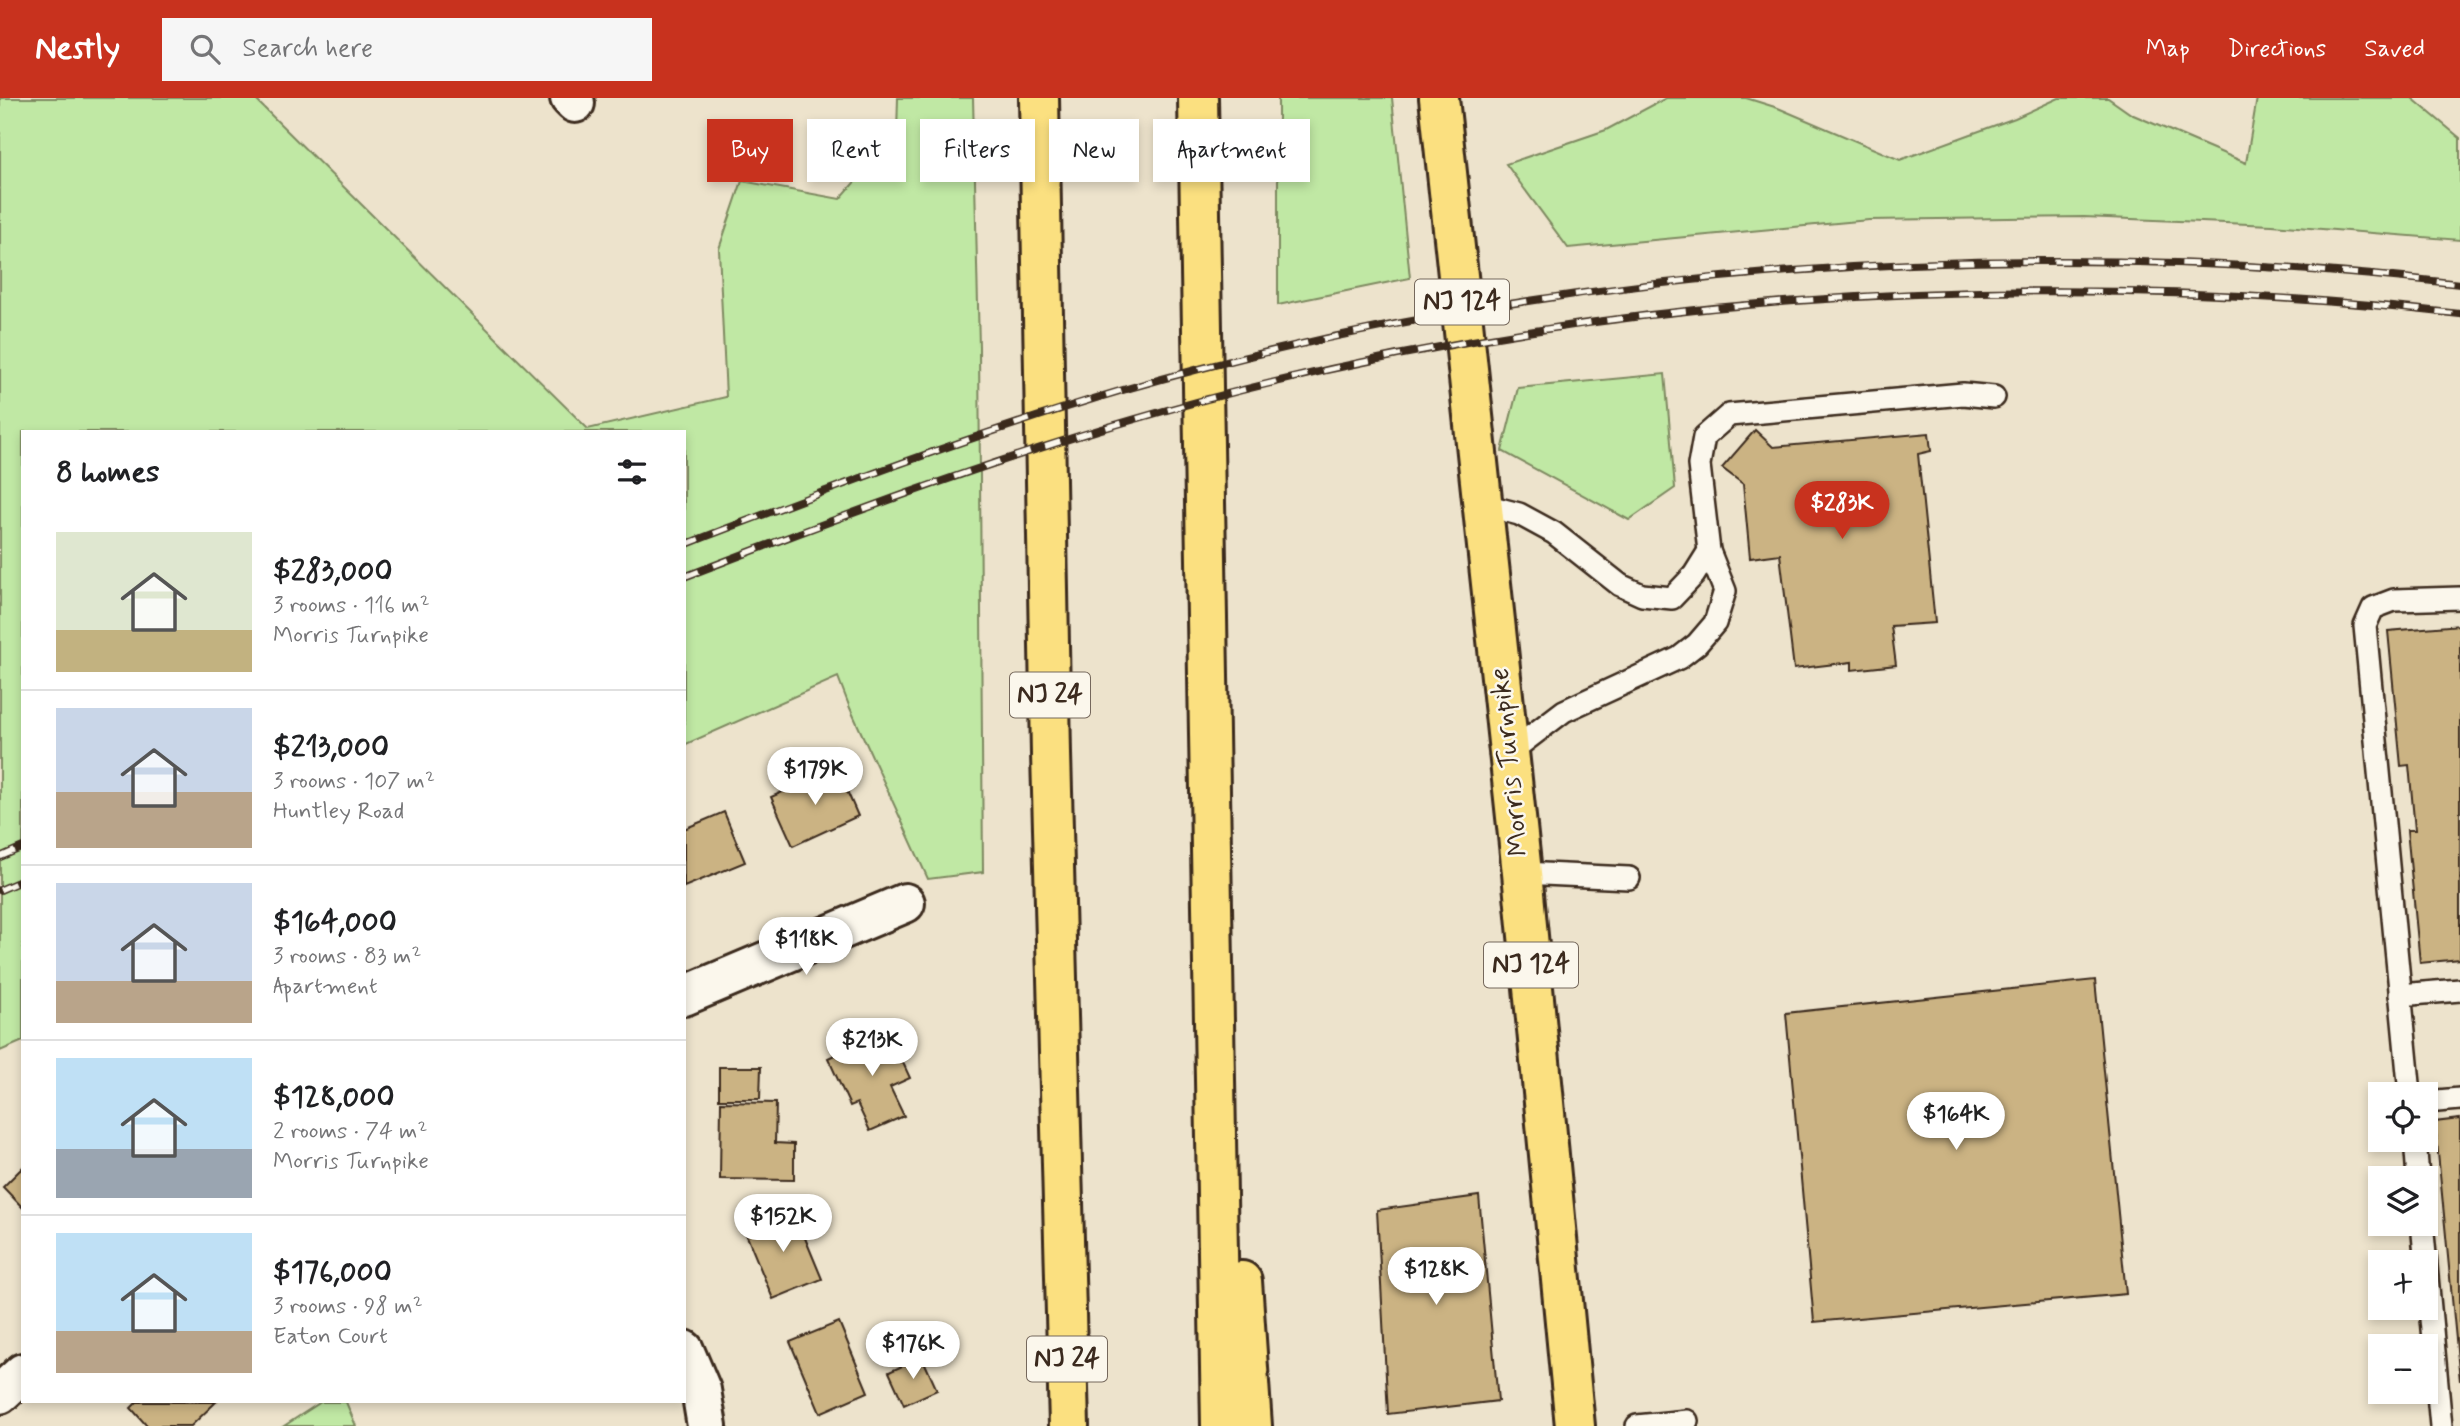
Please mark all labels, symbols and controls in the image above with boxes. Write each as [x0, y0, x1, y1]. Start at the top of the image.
search box [162, 18, 652, 81]
text: Nestly [35, 27, 120, 71]
icon: search [186, 30, 224, 68]
text: Search here [242, 32, 373, 66]
text: Map [2146, 34, 2190, 65]
text: Directions [2228, 34, 2326, 65]
text: Saved [2364, 34, 2425, 65]
chip: Buy [707, 119, 793, 182]
chip: Rent [807, 119, 906, 182]
chip: Filters [920, 119, 1035, 182]
chip: New [1049, 119, 1139, 182]
chip: Apartment [1153, 119, 1310, 182]
road number: NJ 124 [1415, 280, 1509, 324]
text: 8 homes [56, 453, 159, 492]
icon: filters [613, 453, 651, 491]
pin: $283K [1793, 482, 1891, 541]
text: $283K [1810, 489, 1874, 519]
text: $283,000 [273, 552, 393, 591]
icon: home [112, 560, 196, 644]
text: 3 rooms · 116 m² [273, 591, 430, 621]
text: Morris Turnpike [273, 621, 429, 651]
street label: Morris Turnpike [1482, 666, 1538, 858]
road number: NJ 24 [1010, 673, 1090, 718]
text: $213,000 [273, 728, 389, 767]
icon: home [112, 736, 196, 820]
pin: $179K [766, 748, 864, 807]
text: $179K [783, 755, 847, 785]
text: 3 rooms · 107 m² [273, 767, 435, 797]
text: Huntley Road [273, 797, 404, 827]
text: $164,000 [273, 903, 397, 942]
icon: home [112, 911, 196, 995]
pin: $118K [757, 918, 855, 977]
text: $118K [775, 925, 837, 955]
text: 3 rooms · 83 m² [273, 942, 421, 972]
road number: NJ 124 [1484, 943, 1578, 988]
text: Apartment [273, 972, 378, 1002]
pin: $213K [823, 1018, 921, 1078]
text: $213K [842, 1026, 902, 1056]
text: $128,000 [273, 1078, 395, 1117]
map controls [2368, 1082, 2438, 1404]
button: locate [2368, 1082, 2438, 1152]
icon: home [112, 1086, 196, 1170]
pin: $164K [1907, 1093, 2005, 1152]
text: $164K [1923, 1100, 1989, 1130]
text: 2 rooms · 74 m² [273, 1117, 428, 1147]
text: Morris Turnpike [273, 1147, 429, 1177]
button: layers [2368, 1166, 2438, 1236]
pin: $152K [734, 1194, 832, 1254]
text: $152K [750, 1202, 816, 1232]
pin: $128K [1387, 1248, 1485, 1307]
button: + [2368, 1250, 2438, 1320]
text: $176,000 [273, 1253, 392, 1292]
text: $128K [1404, 1255, 1468, 1285]
icon: home [112, 1261, 196, 1345]
text: 3 rooms · 98 m² [273, 1292, 423, 1322]
text: Eaton Court [273, 1322, 388, 1352]
pin: $176K [864, 1322, 962, 1381]
text: $176K [882, 1329, 944, 1359]
button: − [2368, 1334, 2438, 1404]
road number: NJ 24 [1027, 1336, 1107, 1382]

